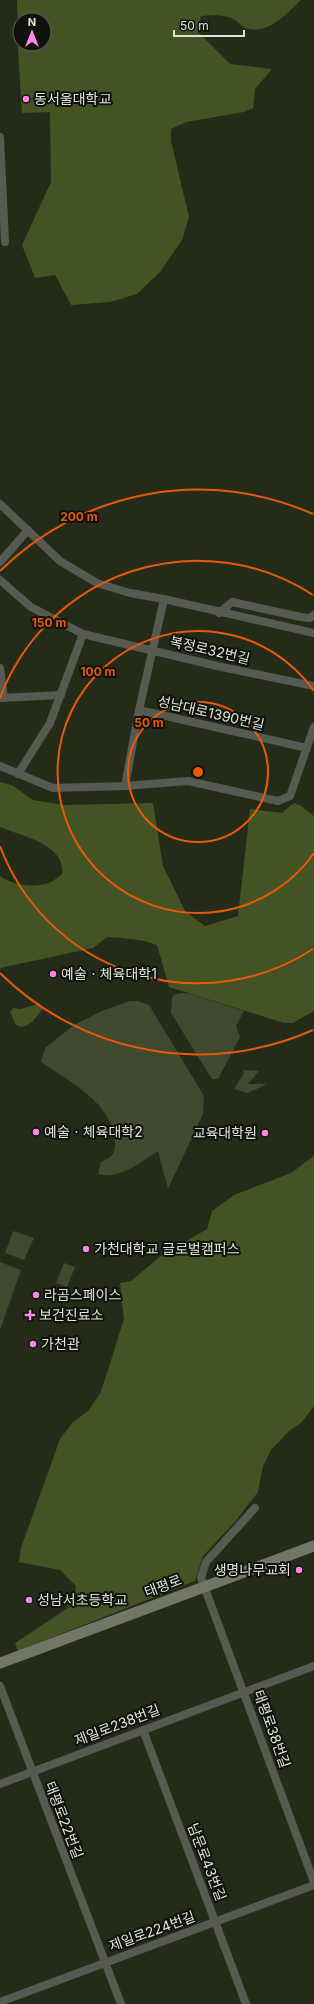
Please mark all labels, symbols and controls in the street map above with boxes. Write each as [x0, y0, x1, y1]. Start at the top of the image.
north arrow [12, 12, 52, 52]
scale bar [174, 12, 244, 38]
text: N [28, 15, 36, 29]
text: 50 m [180, 18, 209, 33]
place label: 동서울대학교 [34, 90, 111, 107]
marker: 동서울대학교 [21, 94, 31, 104]
text: 200 m [60, 509, 98, 524]
text: 150 m [32, 615, 66, 630]
street label: 복정로32번길 [168, 632, 252, 667]
text: 100 m [80, 664, 116, 679]
street label: 성남대로1390번길 [156, 692, 266, 733]
text: 50 m [134, 715, 164, 730]
centre of rings [191, 765, 205, 779]
place label: 예술ㆍ체육대학1 [61, 965, 157, 982]
marker: 예술ㆍ체육대학1 [48, 969, 58, 979]
place label: 예술ㆍ체육대학2 [44, 1123, 143, 1140]
place label: 교육대학원 [193, 1124, 257, 1141]
marker: 예술ㆍ체육대학2 [31, 1127, 41, 1137]
marker: 교육대학원 [260, 1128, 270, 1138]
place label: 가천대학교 글로벌캠퍼스 [94, 1240, 240, 1257]
marker: 가천대학교 글로벌캠퍼스 [81, 1244, 91, 1254]
place label: 라곰스페이스 [44, 1286, 121, 1303]
marker: 라곰스페이스 [31, 1290, 41, 1300]
place label: 보건진료소 [39, 1306, 104, 1323]
marker: 보건진료소 [24, 1309, 36, 1321]
place label: 가천관 [41, 1335, 80, 1352]
marker: 가천관 [28, 1339, 38, 1349]
place label: 생명나무교회 [214, 1561, 291, 1578]
marker: 생명나무교회 [294, 1565, 304, 1575]
street label: 태평로 [142, 1571, 184, 1600]
place label: 성남서초등학교 [37, 1591, 127, 1608]
marker: 성남서초등학교 [24, 1595, 34, 1605]
street label: 태평로38번길 [251, 1688, 294, 1770]
street label: 제일로238번길 [72, 1700, 162, 1749]
street label: 태평로22번길 [42, 1779, 87, 1861]
street label: 남문로43번길 [185, 1820, 230, 1903]
street label: 제일로224번길 [106, 1907, 197, 1954]

